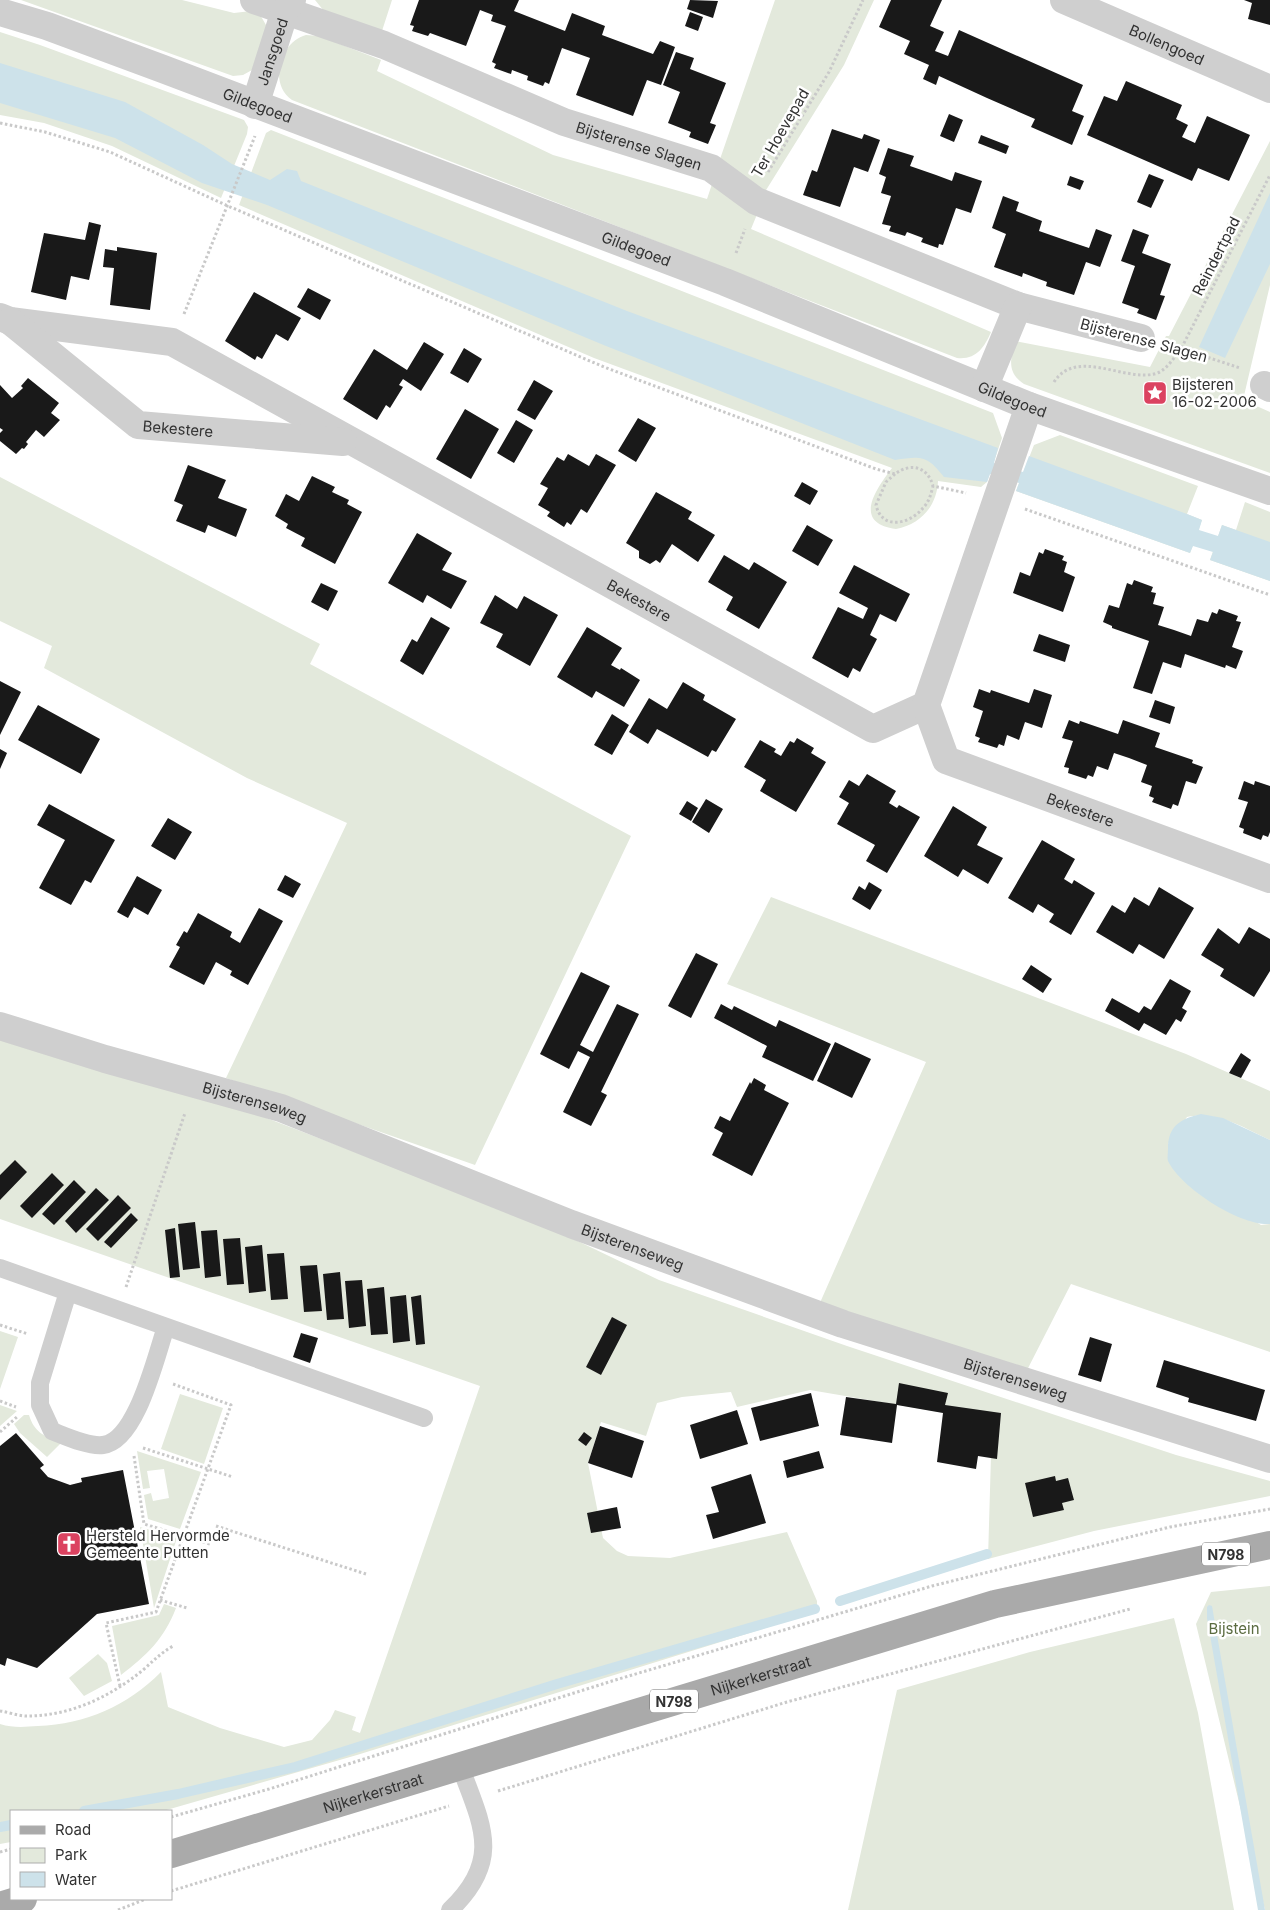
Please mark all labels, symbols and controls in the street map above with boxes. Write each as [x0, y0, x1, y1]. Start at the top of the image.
street label: Jansgoed [252, 15, 292, 88]
street label: Bollengoed [1126, 20, 1207, 69]
street label: Gildegoed [220, 83, 295, 127]
street label: Ter Hoevepad [747, 85, 813, 181]
street label: Bijsterense Slagen [574, 117, 704, 174]
street label: Reindertpad [1188, 213, 1244, 299]
street label: Gildegoed [599, 227, 674, 270]
street label: Bijsterense Slagen [1078, 314, 1210, 366]
place label: Bijsteren 16-02-2006 [1172, 375, 1257, 411]
street label: Gildegoed [975, 377, 1049, 421]
place icon: Bijsteren 16-02-2006 [1142, 380, 1168, 406]
street label: Bekestere [142, 416, 214, 441]
street label: Bekestere [604, 575, 675, 625]
street label: Bekestere [1044, 788, 1117, 831]
street label: Bijsterenseweg [201, 1077, 310, 1127]
street label: Bijsterenseweg [579, 1219, 687, 1274]
street label: Bijsterenseweg [961, 1353, 1070, 1404]
place label: Hersteld Hervormde Gemeente Putten [86, 1526, 230, 1562]
church icon: Hersteld Hervormde Gemeente Putten [56, 1531, 82, 1557]
road number: N798 [1202, 1542, 1250, 1566]
park label: Bijstein [1209, 1619, 1260, 1638]
street label: Nijkerkerstraat [708, 1651, 813, 1699]
road number: N798 [650, 1690, 698, 1712]
street label: Nijkerkerstraat [321, 1769, 425, 1817]
legend [10, 1810, 172, 1900]
text: Road [55, 1820, 91, 1839]
text: Park [55, 1845, 88, 1864]
text: Water [55, 1870, 97, 1889]

